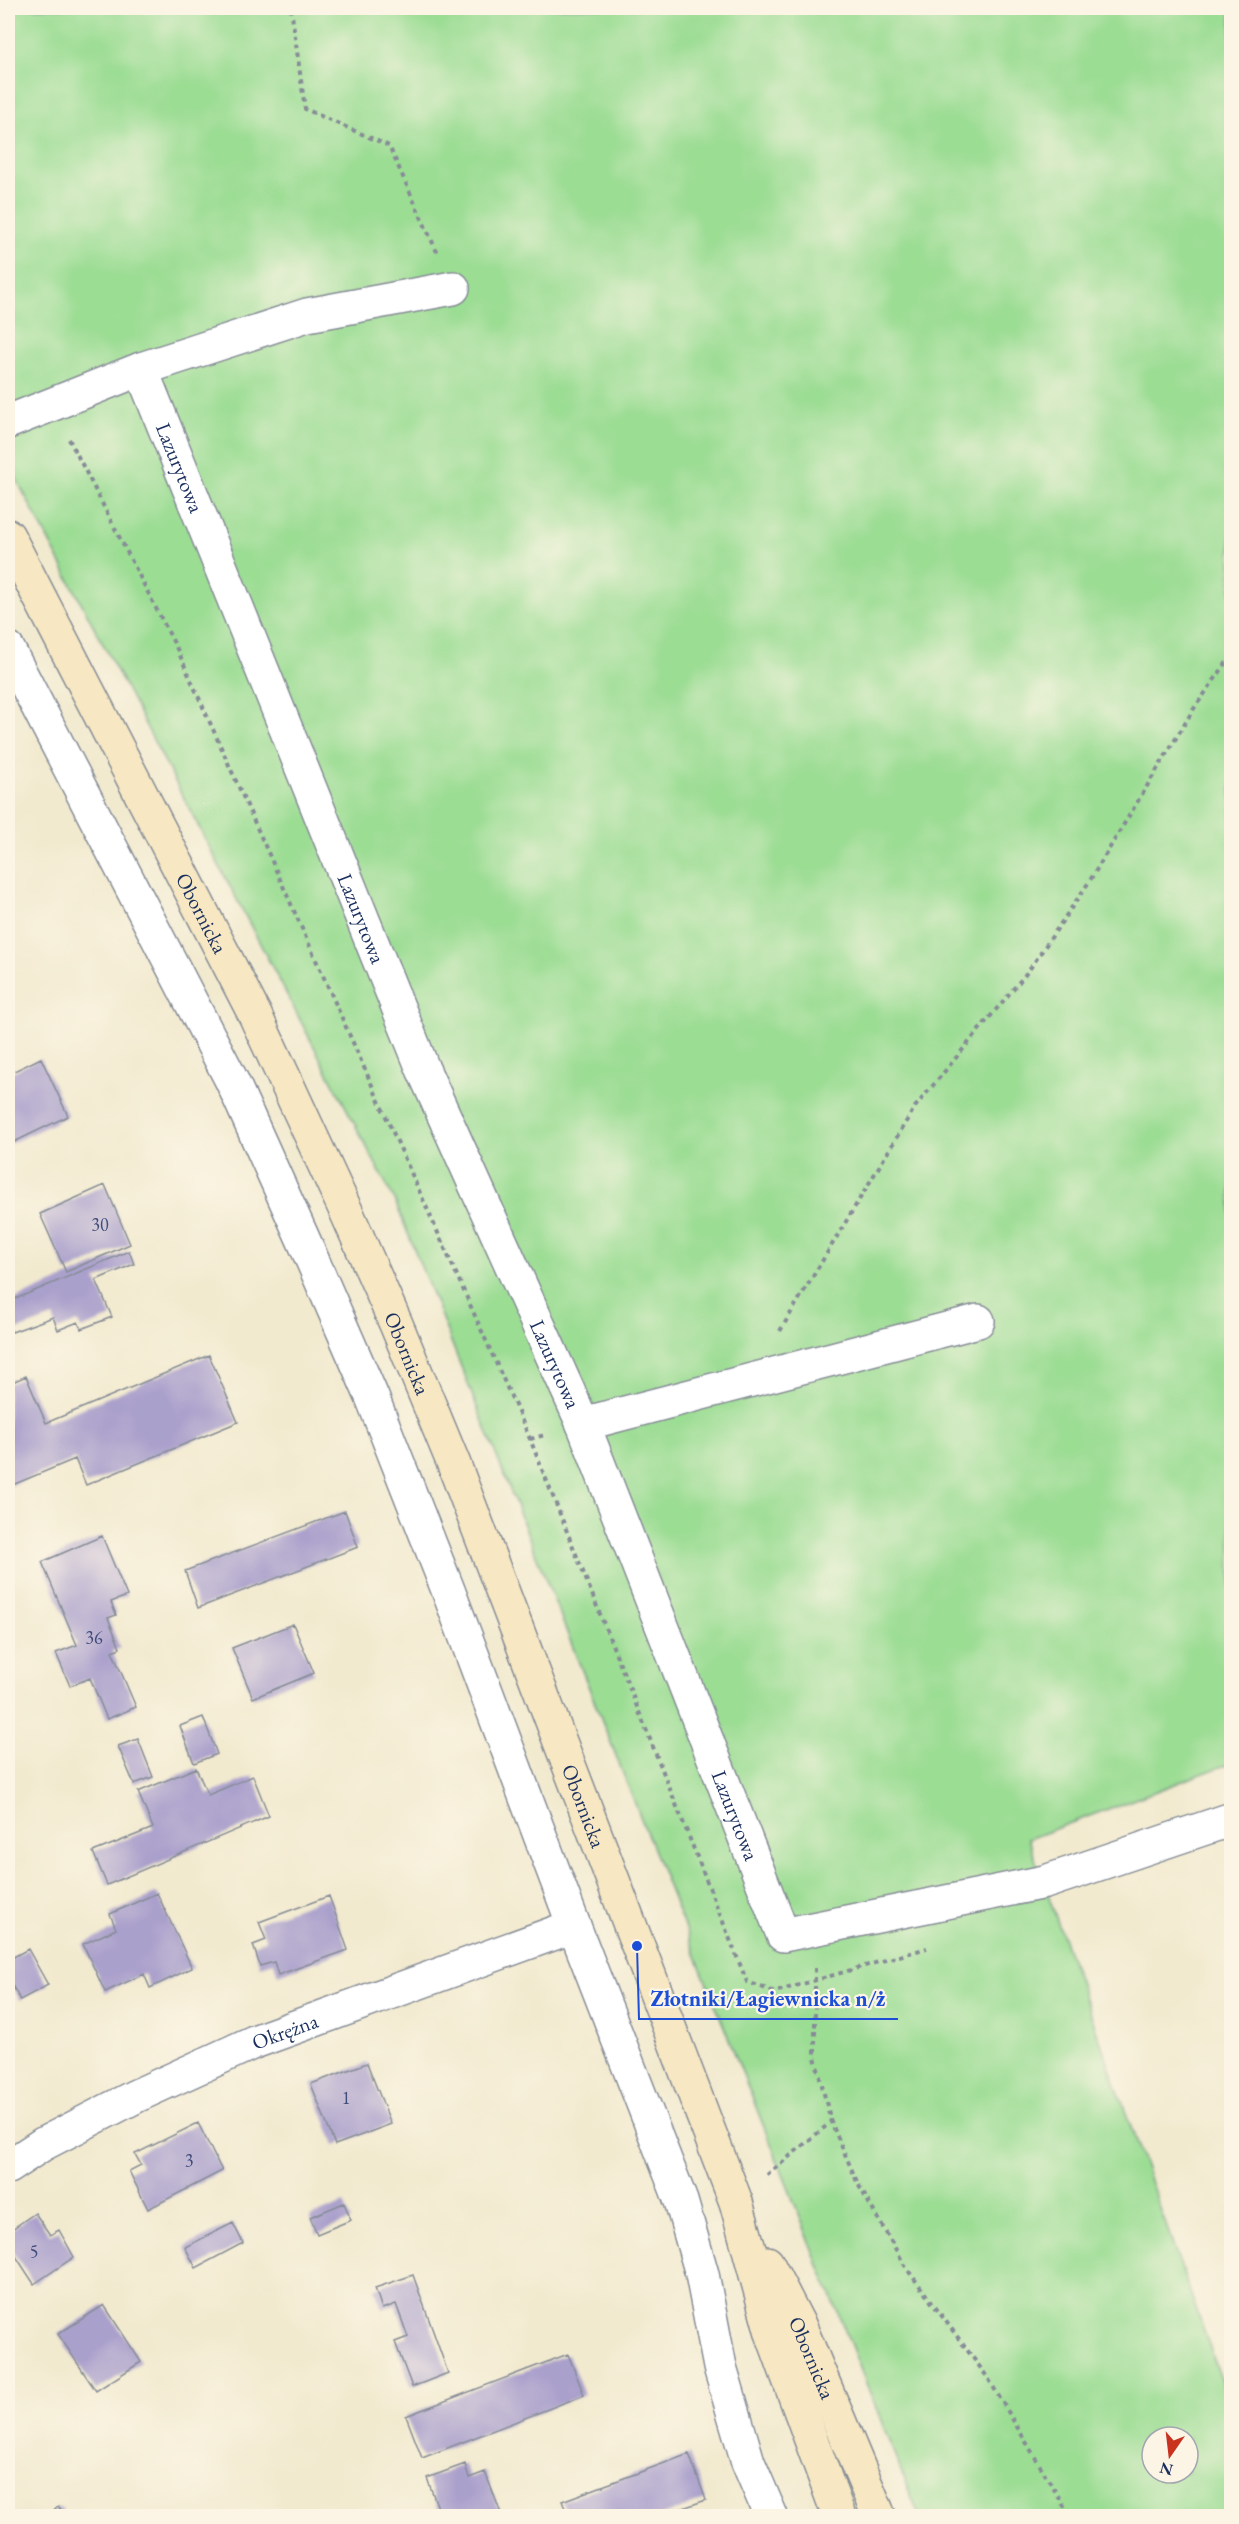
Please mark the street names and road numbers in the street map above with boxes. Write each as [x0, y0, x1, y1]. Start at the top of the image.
street label: Lazurytowa [150, 418, 211, 517]
street label: Obornicka [170, 868, 235, 958]
street label: Lazurytowa [332, 869, 393, 968]
street label: Obornicka [379, 1307, 437, 1399]
street label: Lazurytowa [524, 1315, 588, 1413]
street label: Obornicka [556, 1760, 613, 1852]
street label: Lazurytowa [706, 1766, 766, 1865]
street label: Okrężna [248, 2006, 322, 2055]
street label: Obornicka [783, 2311, 842, 2404]

